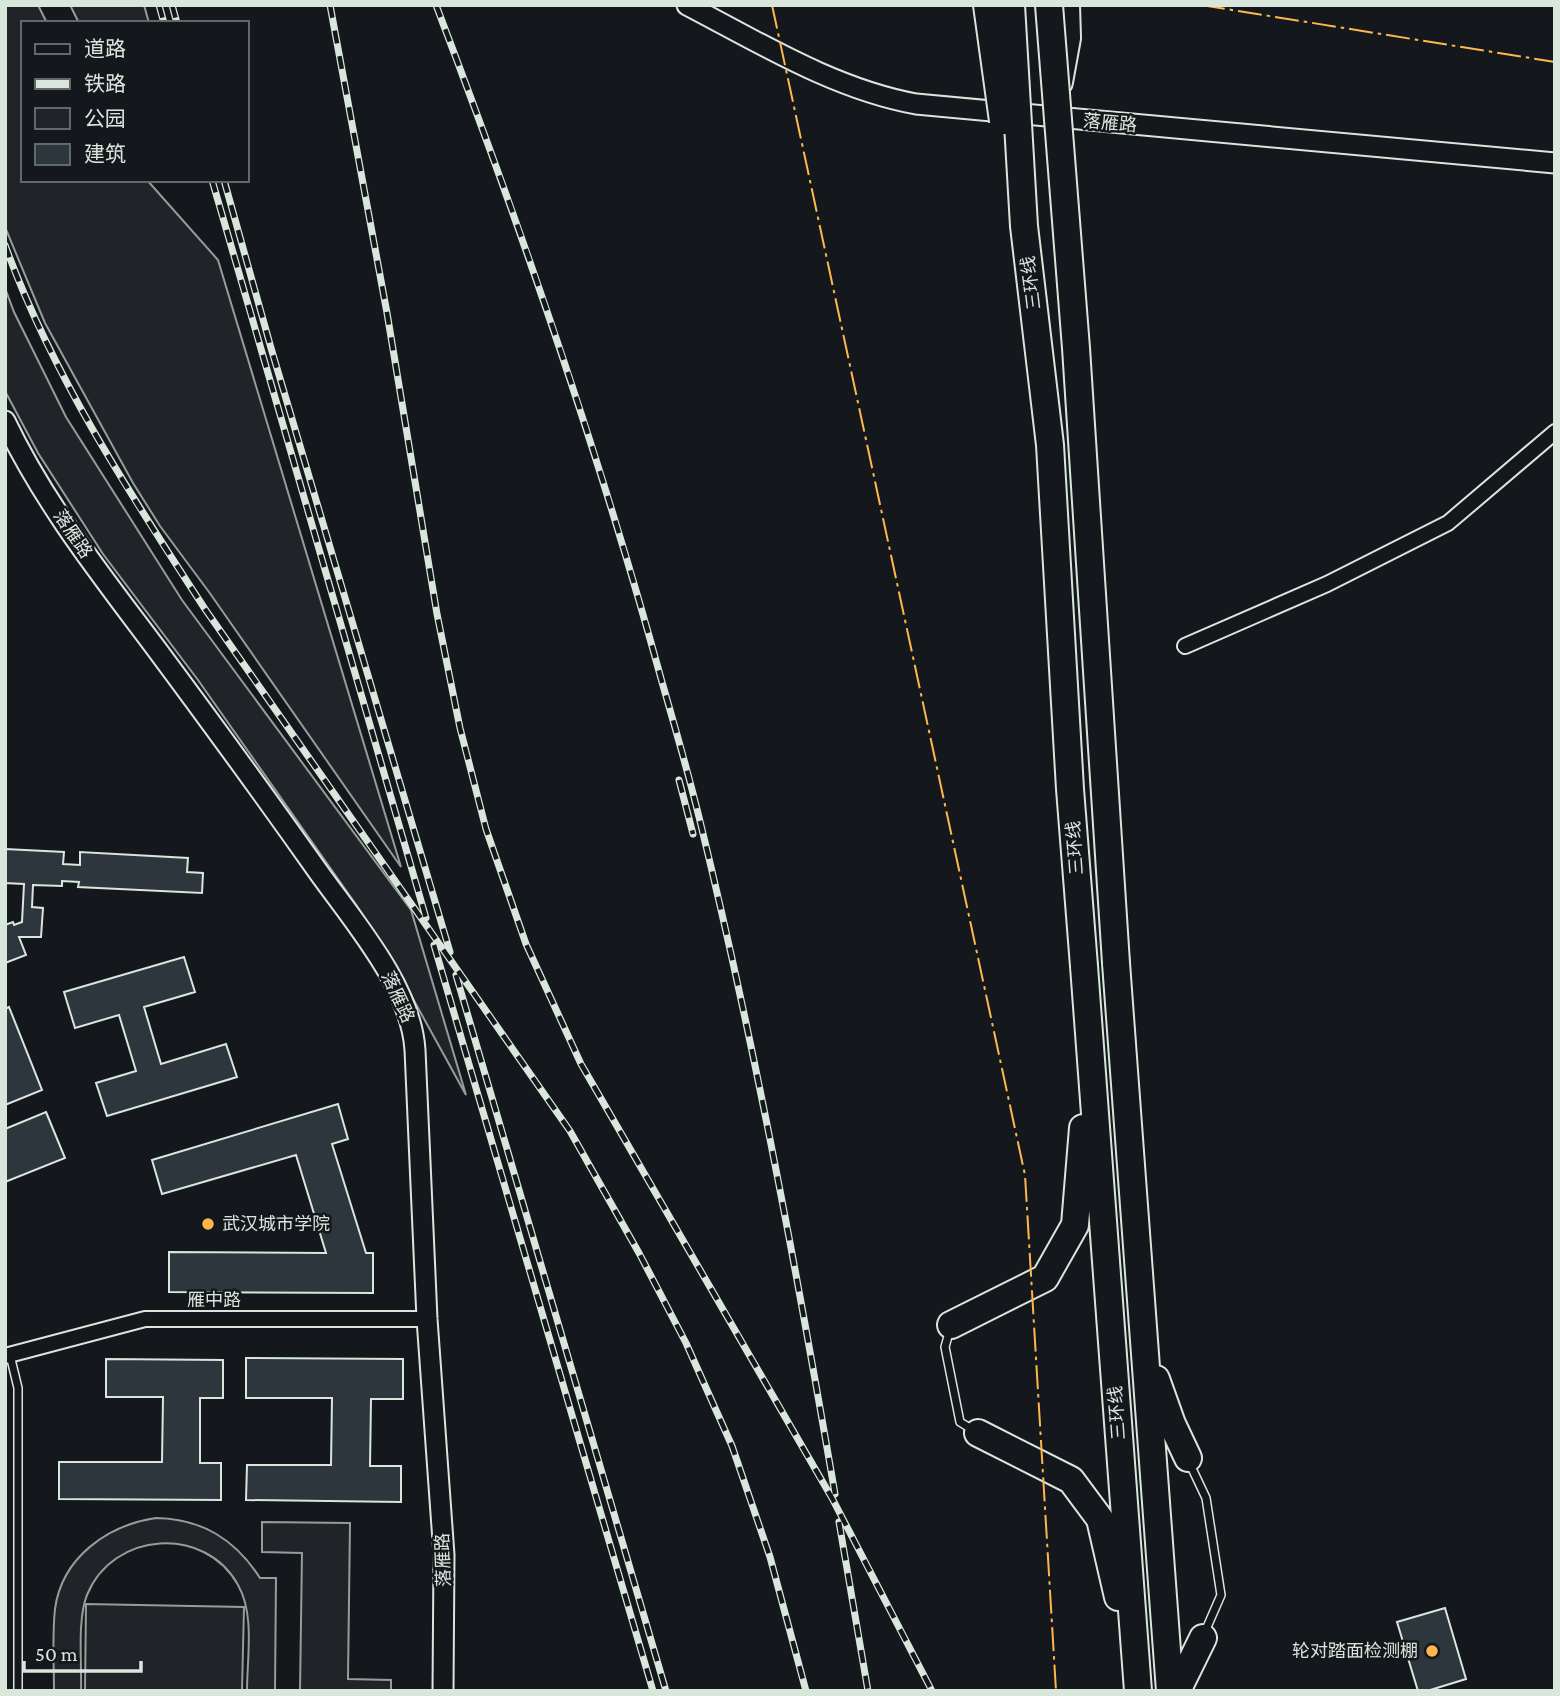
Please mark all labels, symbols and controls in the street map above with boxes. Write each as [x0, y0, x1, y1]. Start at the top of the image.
legend [21, 21, 248, 182]
text: 道路 [84, 37, 126, 61]
text: 铁路 [84, 72, 126, 96]
text: 公园 [84, 107, 126, 131]
street label: 落雁路 [1082, 111, 1138, 135]
text: 建筑 [84, 142, 126, 166]
street label: 三环线 [1018, 255, 1044, 311]
street label: 落雁路 [50, 506, 96, 562]
street label: 三环线 [1063, 820, 1087, 876]
street label: 落雁路 [378, 968, 418, 1026]
place label: 武汉城市学院 [222, 1214, 330, 1234]
marker: 武汉城市学院 [200, 1216, 216, 1232]
street label: 雁中路 [187, 1290, 241, 1310]
street label: 三环线 [1105, 1385, 1129, 1441]
street label: 落雁路 [432, 1533, 454, 1587]
scale bar [24, 1630, 142, 1674]
place label: 轮对踏面检测棚 [1292, 1641, 1418, 1661]
text: 50 m [35, 1642, 78, 1666]
marker: 轮对踏面检测棚 [1424, 1643, 1440, 1659]

